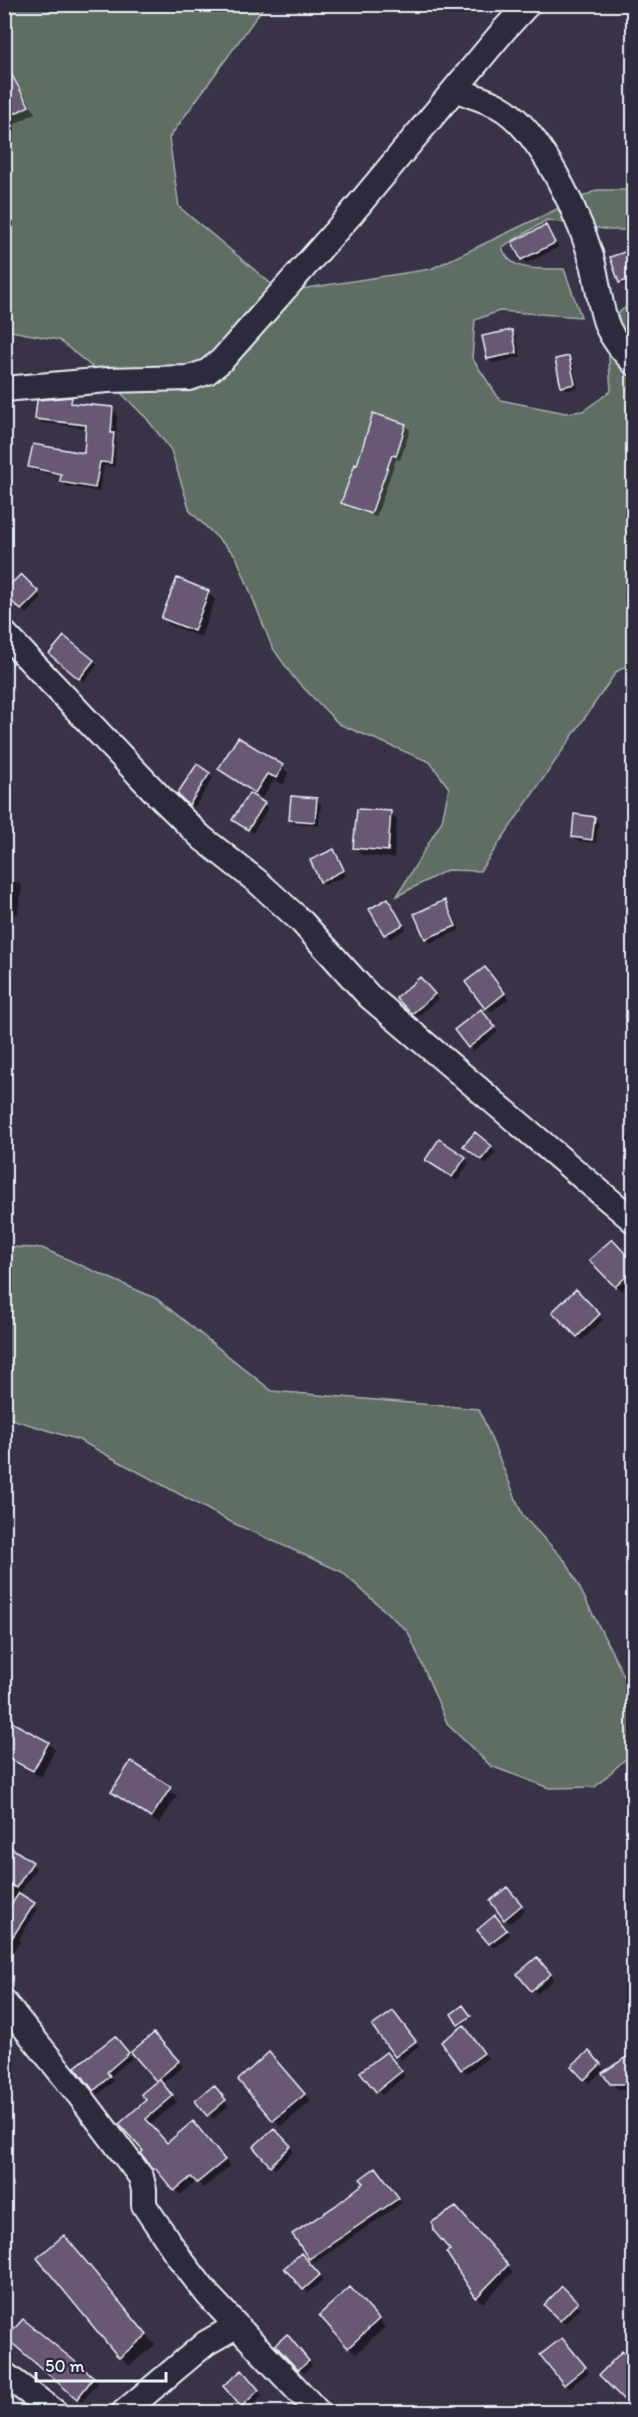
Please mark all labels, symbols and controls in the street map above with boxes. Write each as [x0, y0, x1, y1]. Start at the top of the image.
scale bar [36, 2345, 166, 2383]
text: 50 m [45, 2355, 85, 2377]

